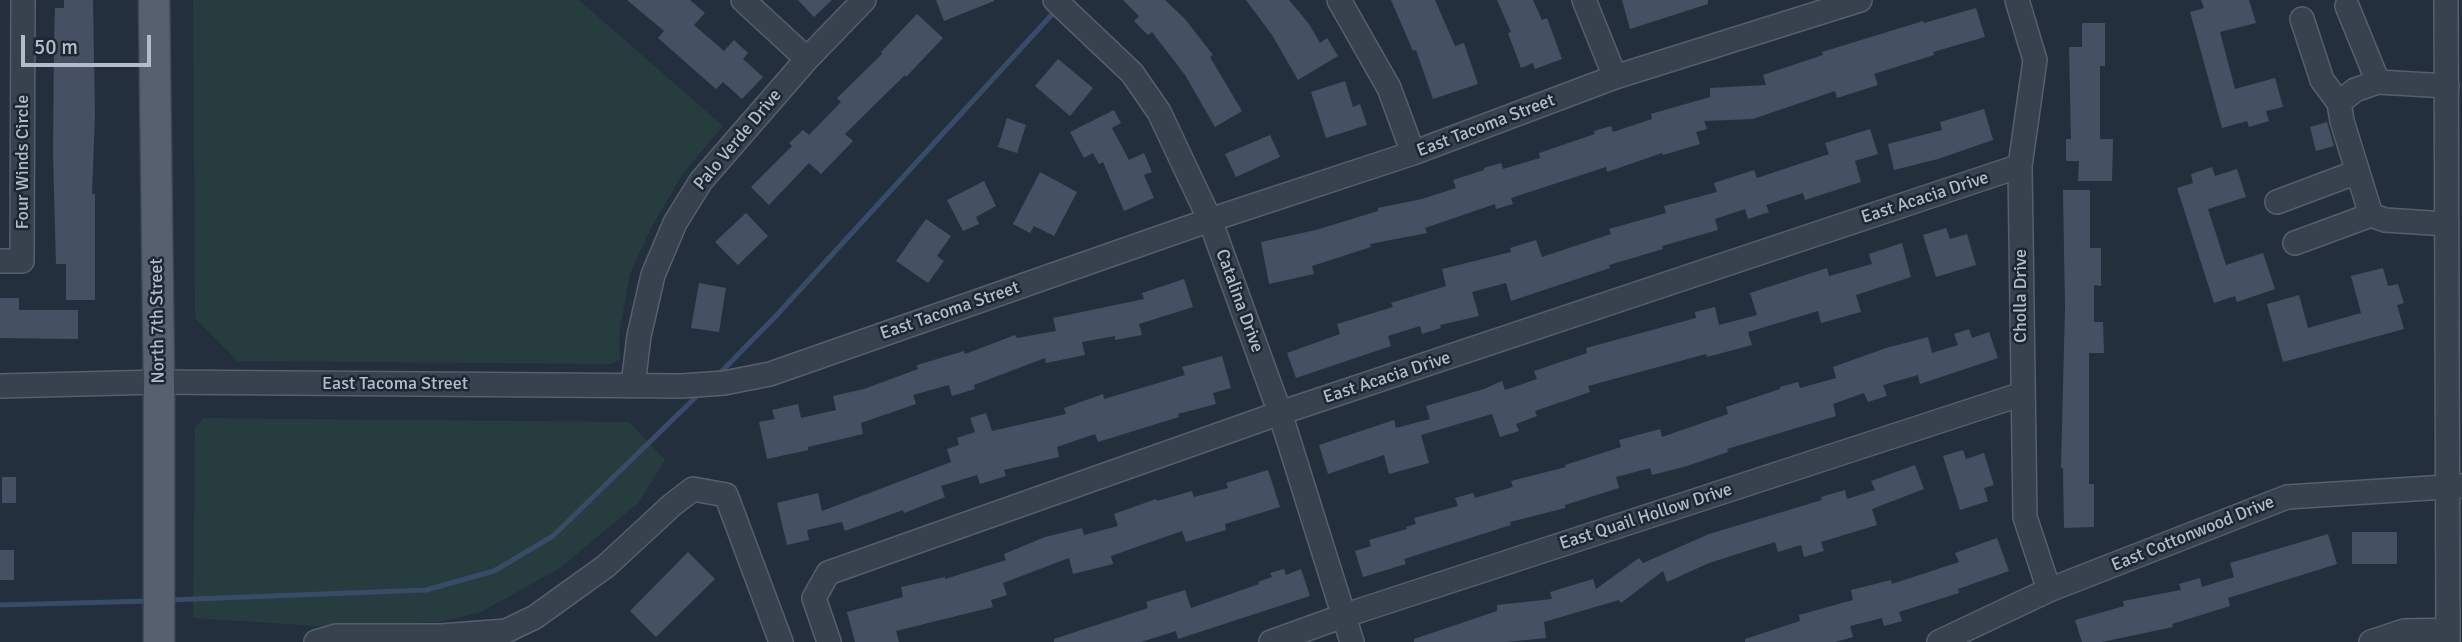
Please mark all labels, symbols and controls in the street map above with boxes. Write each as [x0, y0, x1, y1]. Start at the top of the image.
scale bar [24, 21, 154, 65]
text: 50 m [34, 34, 78, 60]
street label: Palo Verde Drive [690, 85, 786, 195]
street label: East Tacoma Street [1414, 90, 1558, 162]
street label: Four Winds Circle [12, 95, 34, 229]
street label: East Acacia Drive [1859, 167, 1991, 229]
street label: Catalina Drive [1210, 246, 1268, 356]
street label: Cholla Drive [2010, 249, 2032, 343]
street label: North 7th Street [146, 258, 170, 384]
street label: East Tacoma Street [877, 277, 1023, 345]
street label: East Acacia Drive [1321, 347, 1453, 409]
street label: East Tacoma Street [322, 373, 468, 395]
street label: East Quail Hollow Drive [1557, 479, 1735, 555]
street label: East Cottonwood Drive [2108, 491, 2278, 577]

